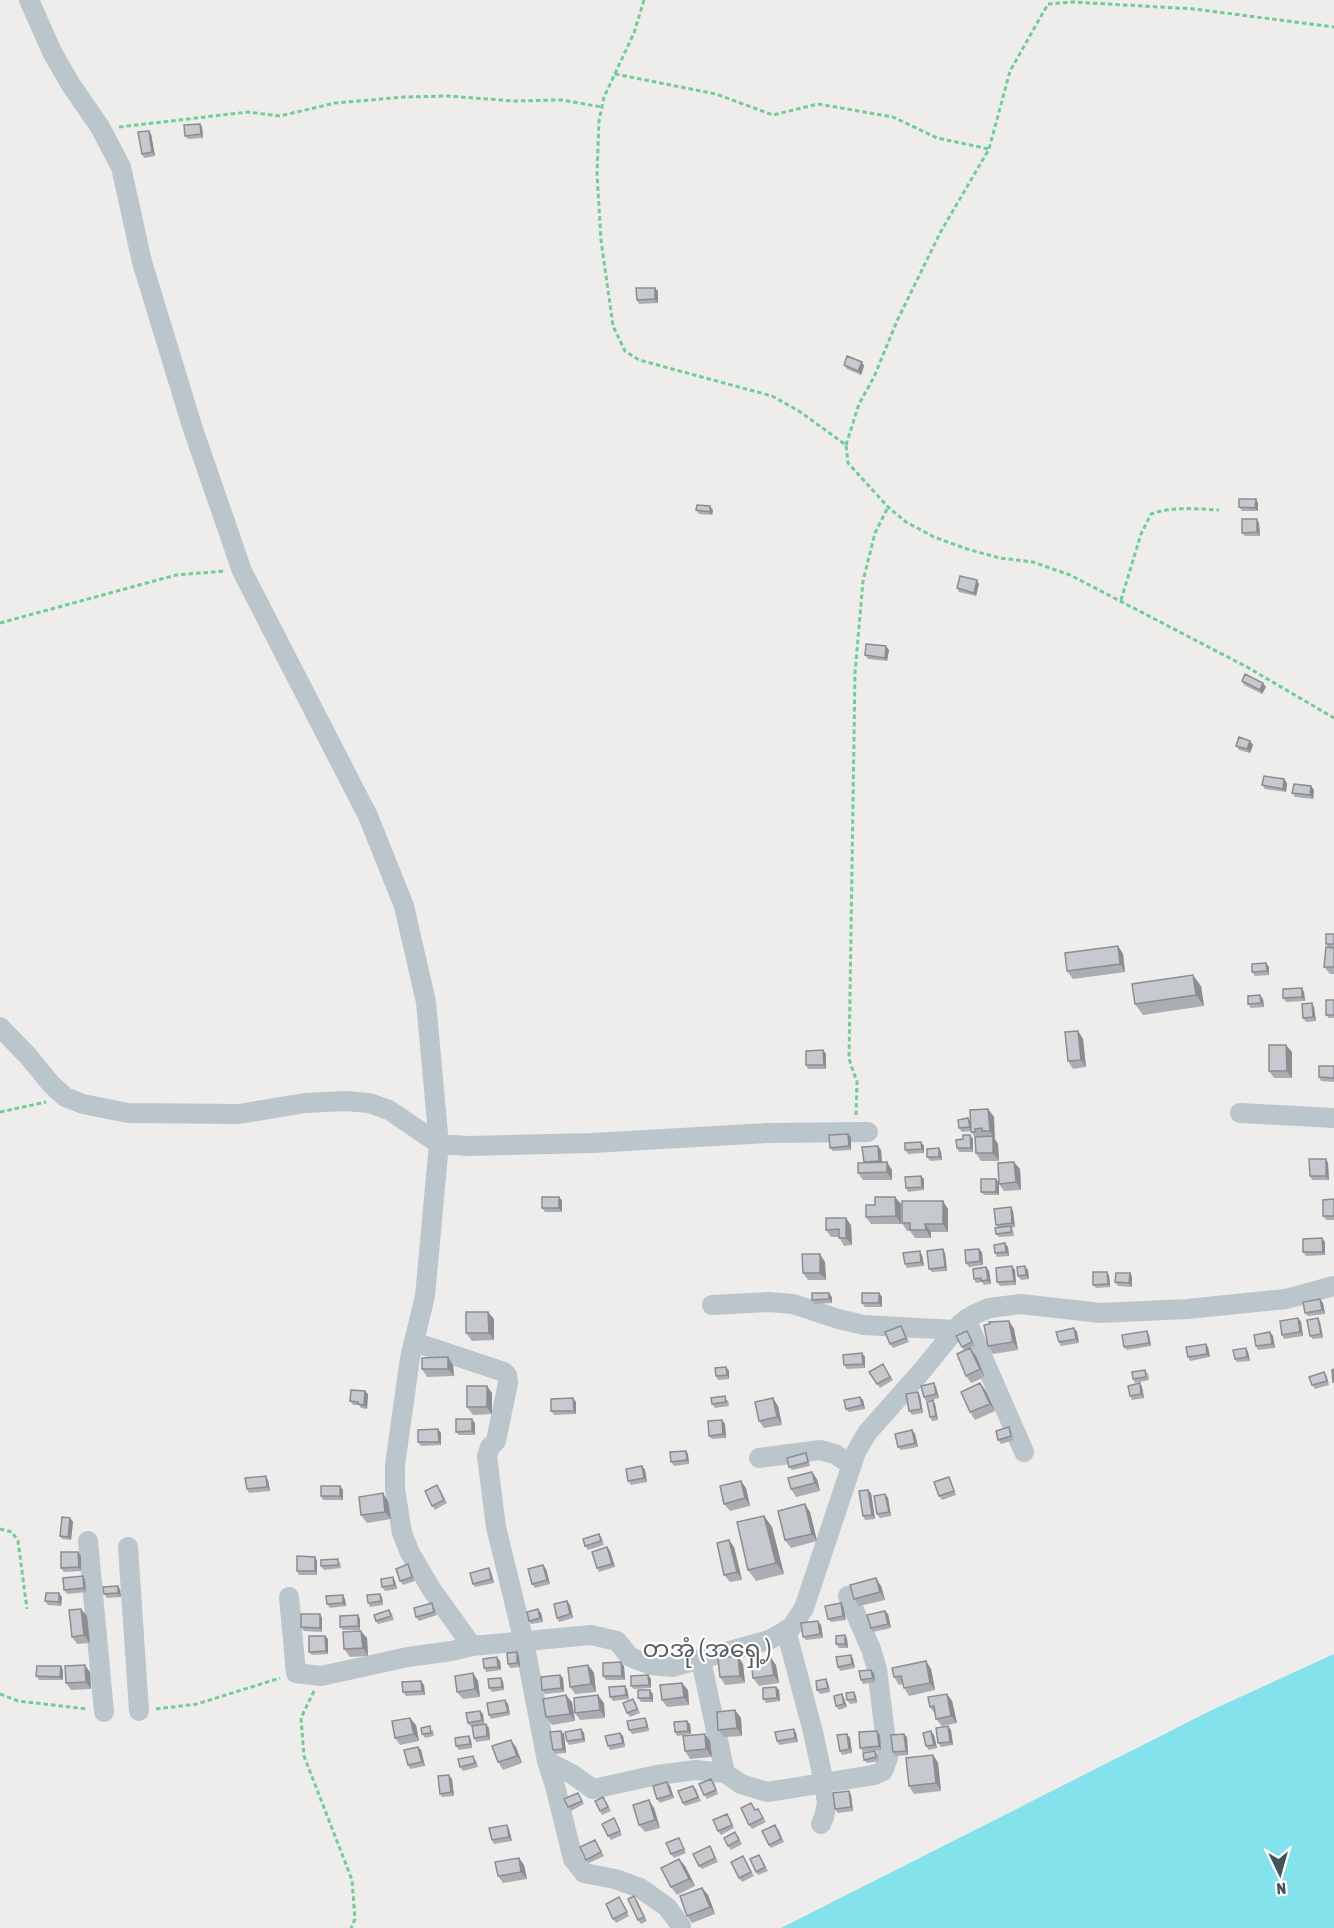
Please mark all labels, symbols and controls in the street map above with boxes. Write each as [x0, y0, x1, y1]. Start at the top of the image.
district label: တအုံ (အရှေ့) [642, 1635, 772, 1668]
north arrow [1250, 1844, 1310, 1904]
text: N [1276, 1880, 1287, 1898]

